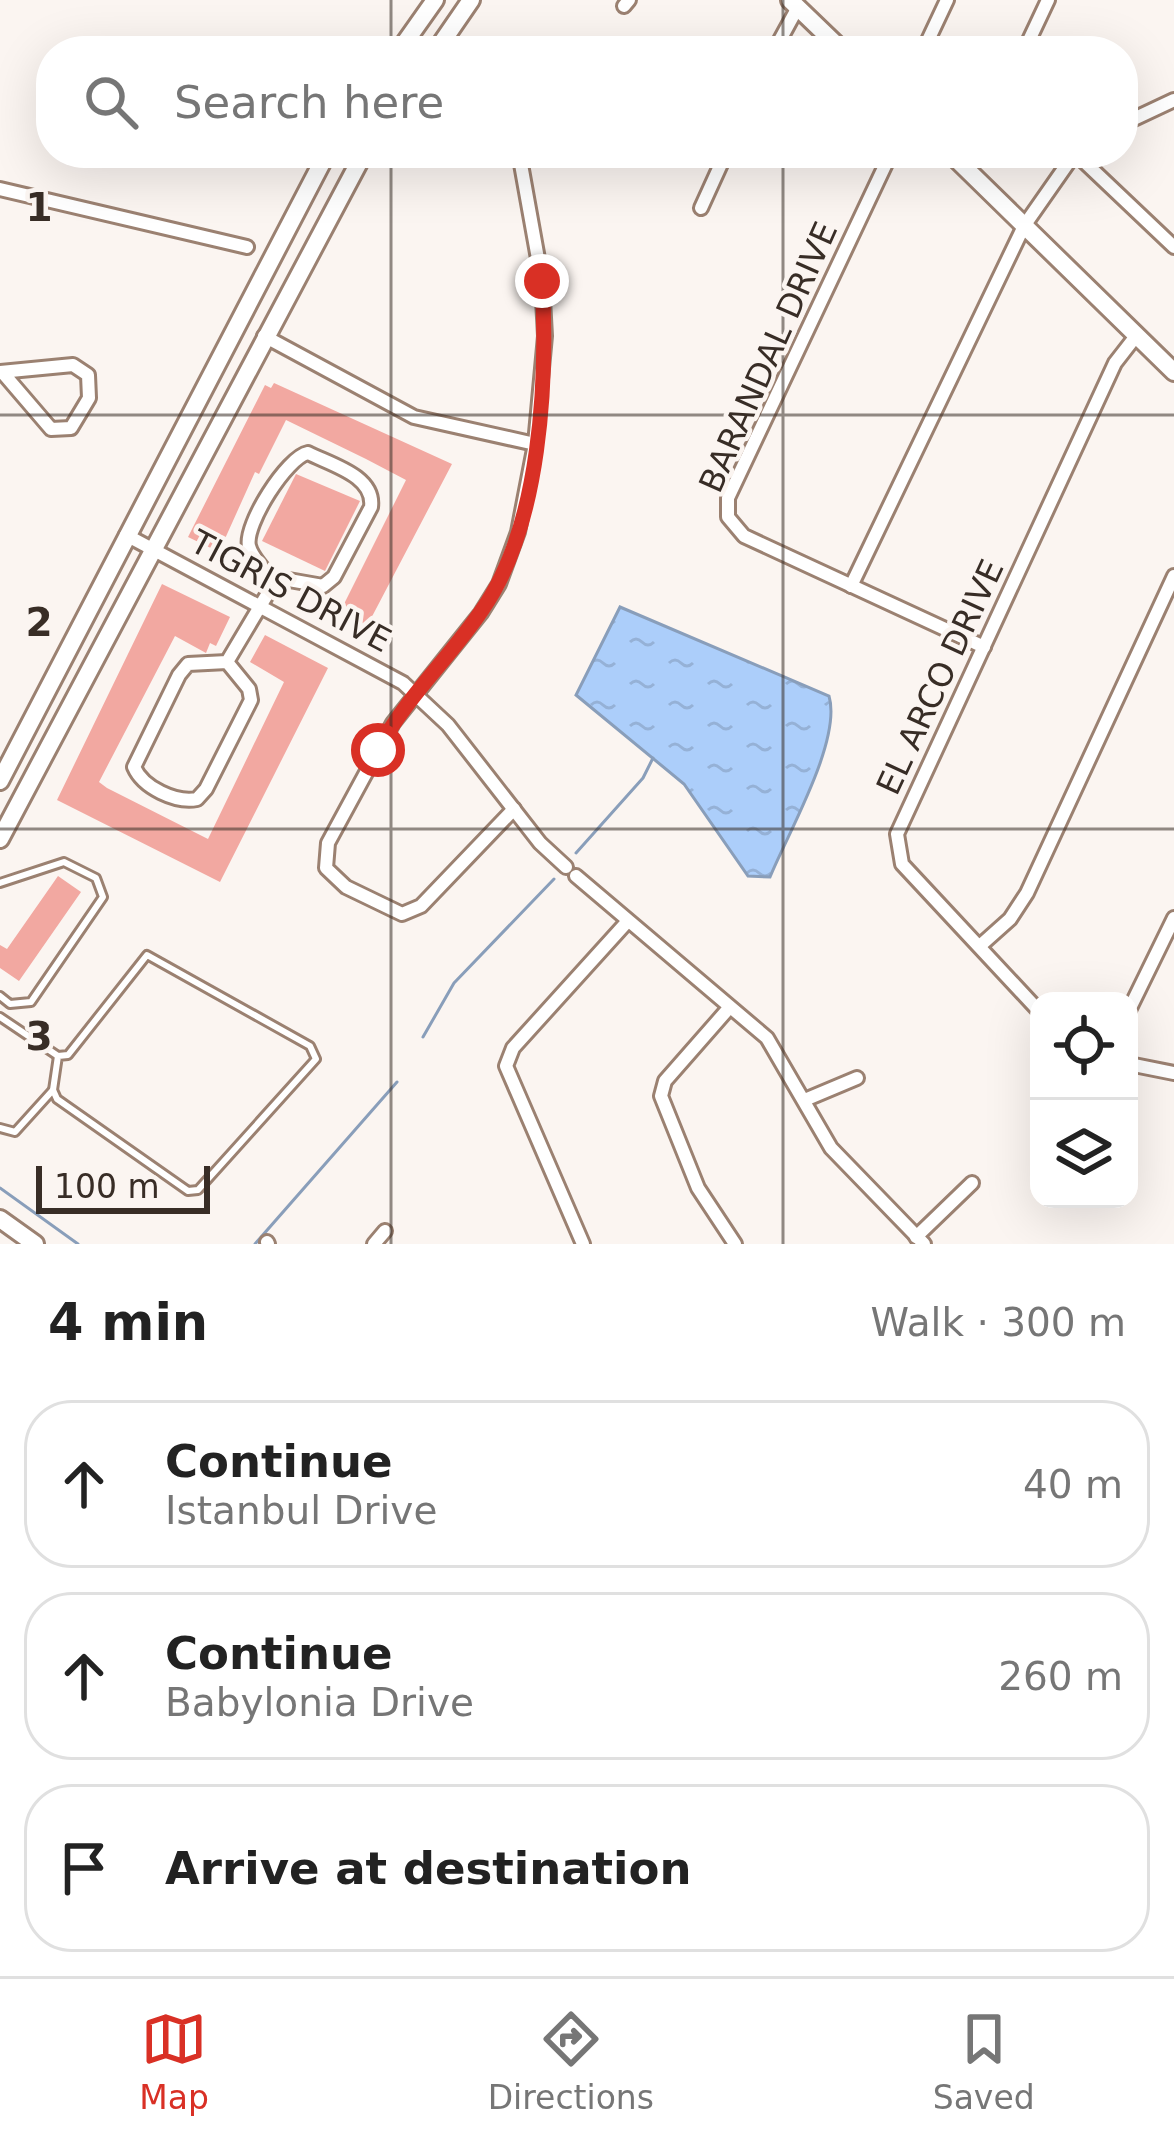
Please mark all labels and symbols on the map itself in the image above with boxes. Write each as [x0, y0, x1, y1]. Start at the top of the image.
text: 1 [25, 185, 53, 230]
street label: BARANDAL DRIVE [691, 216, 845, 498]
route end [515, 254, 569, 308]
street label: TIGRIS DRIVE [183, 521, 398, 660]
street label: EL ARCO DRIVE [869, 553, 1011, 801]
text: 2 [25, 600, 53, 645]
route start [351, 723, 405, 777]
text: 3 [25, 1014, 53, 1059]
scale bar [36, 1160, 210, 1213]

